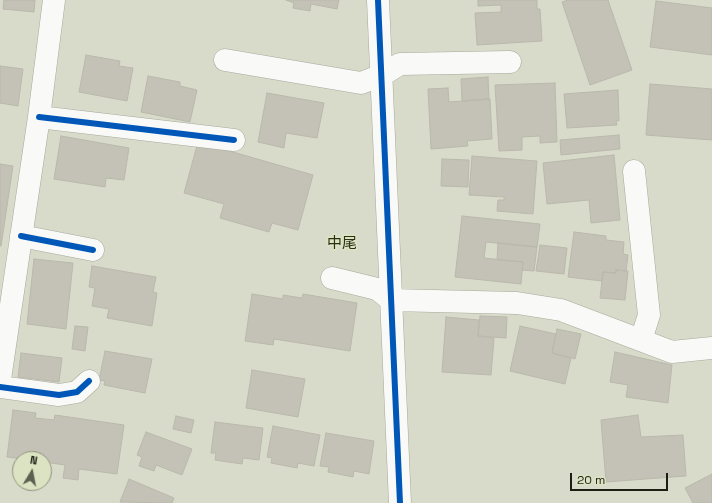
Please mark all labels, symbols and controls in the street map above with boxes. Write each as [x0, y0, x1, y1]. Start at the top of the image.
district label: 中尾 [327, 235, 357, 253]
north arrow [12, 451, 52, 491]
text: N [29, 453, 39, 468]
scale bar [572, 465, 670, 491]
text: 20 m [577, 472, 605, 488]

